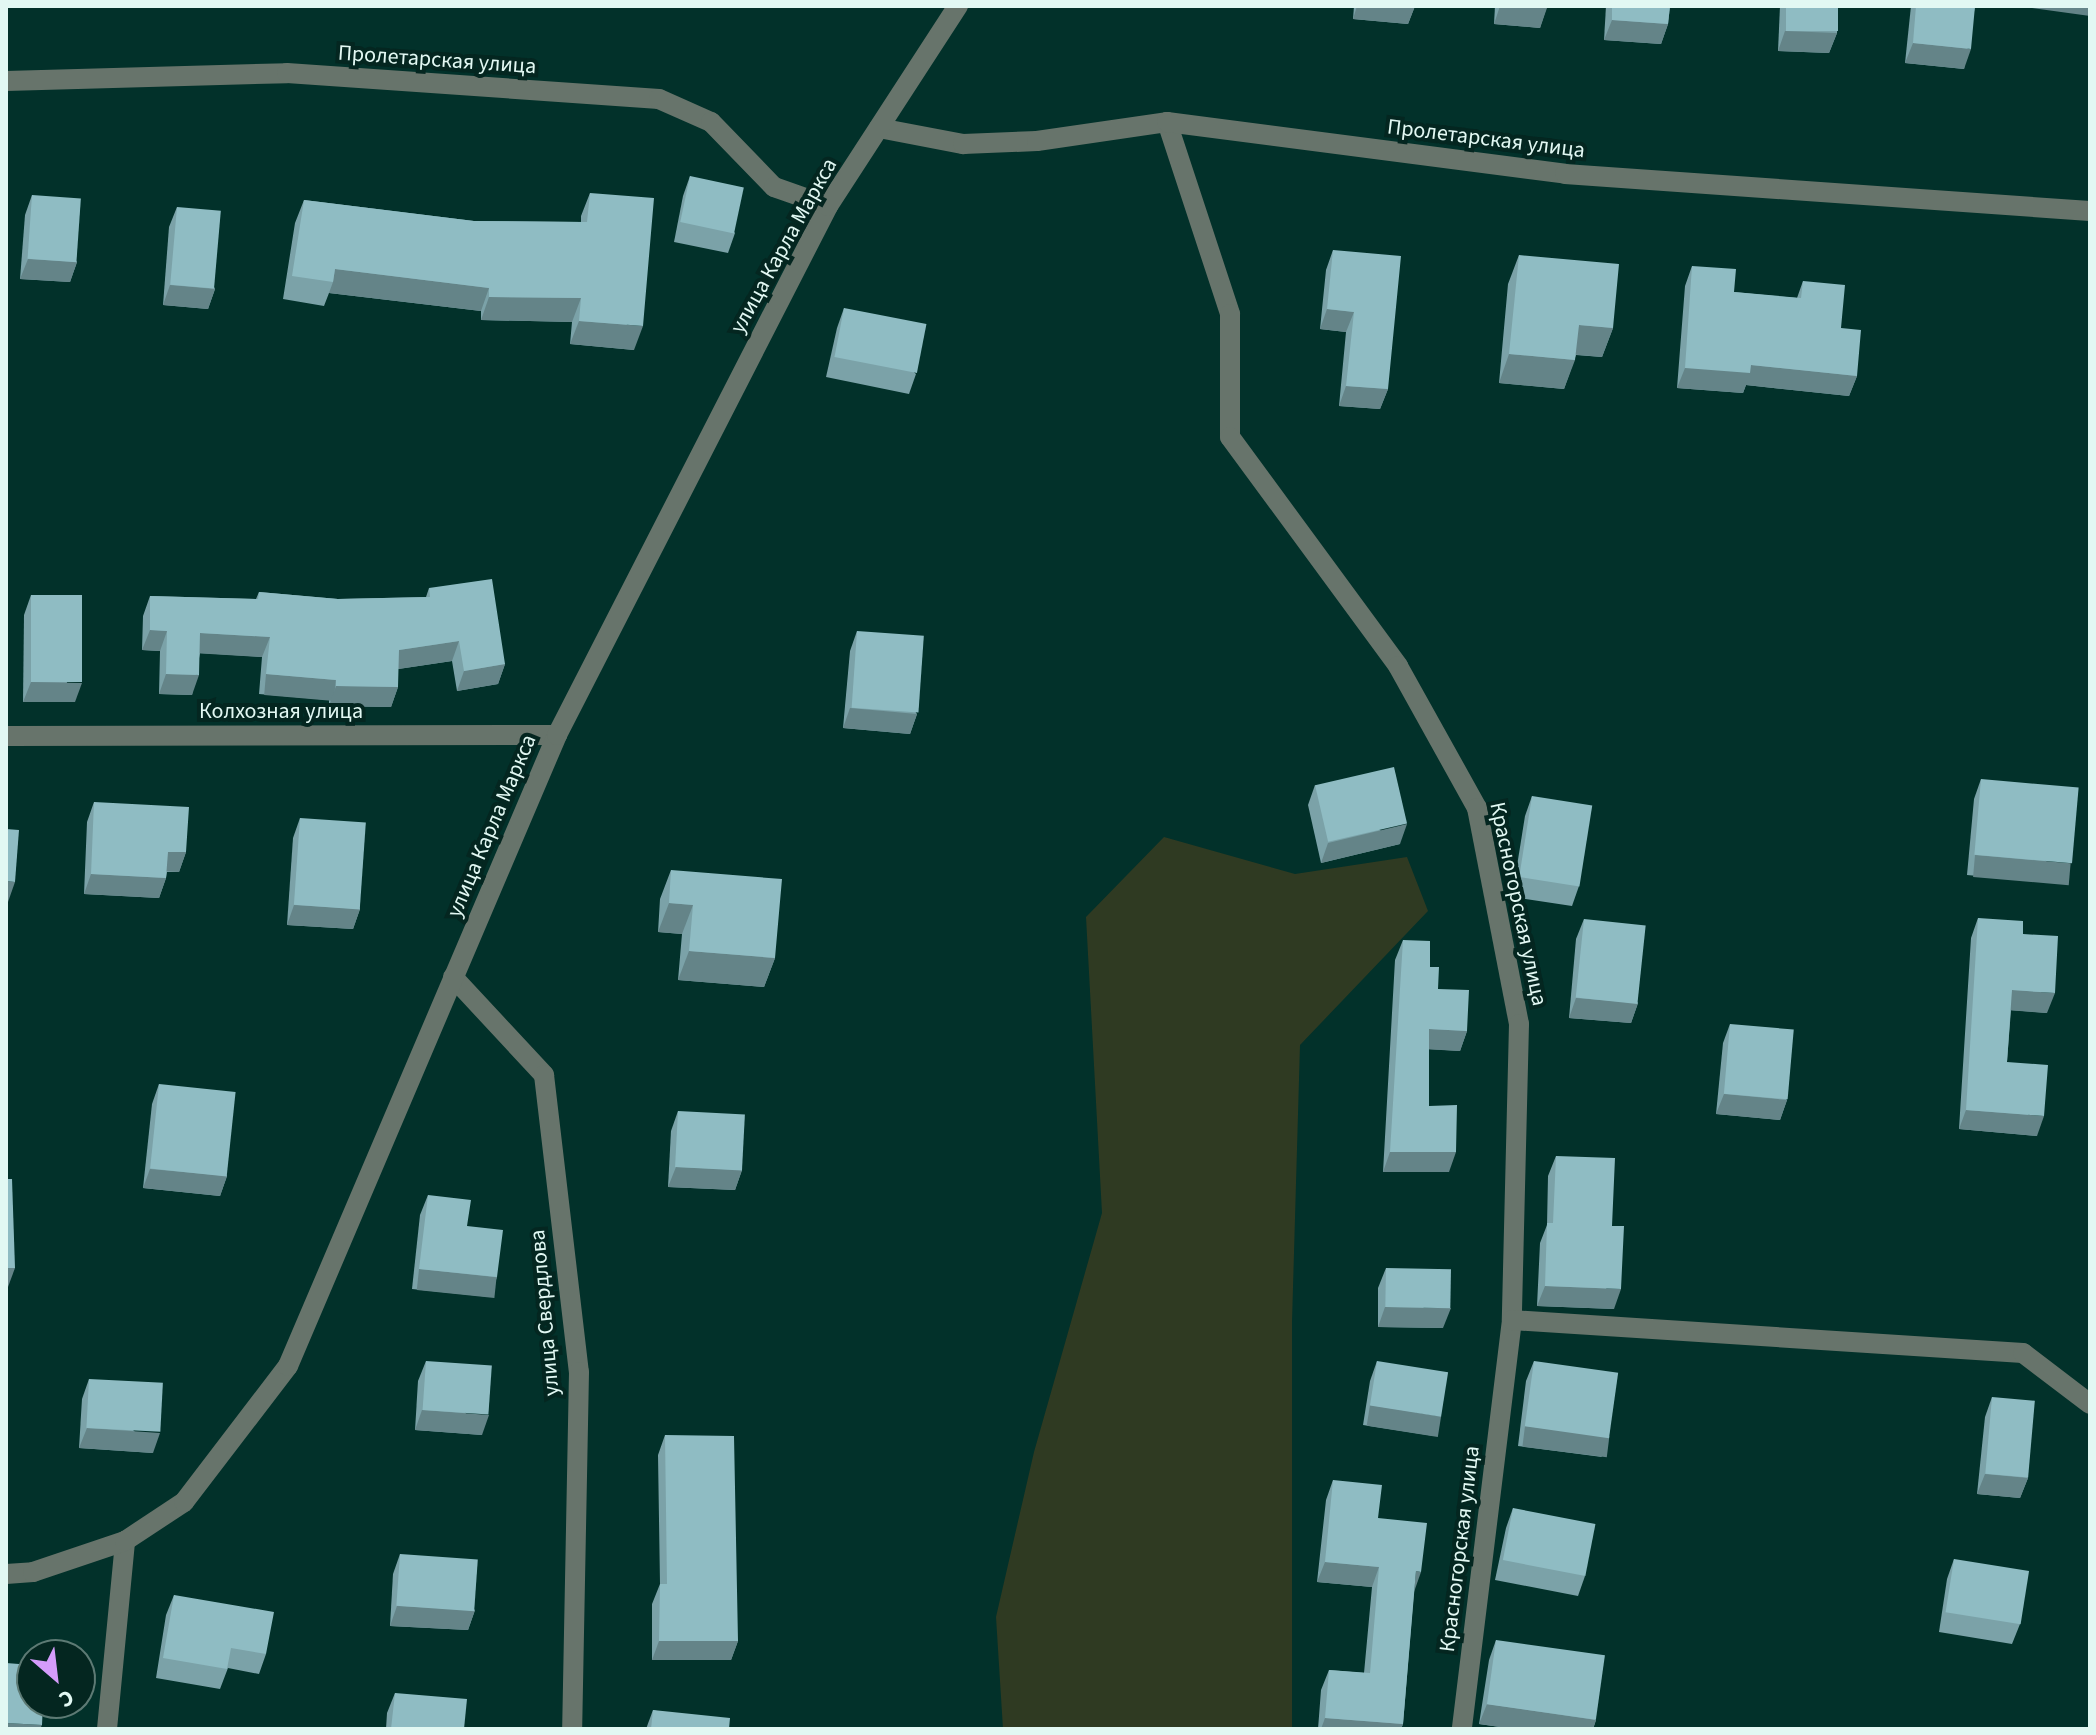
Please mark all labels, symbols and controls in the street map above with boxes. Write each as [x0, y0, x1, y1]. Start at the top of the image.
street label: Пролетарская улица [337, 40, 537, 80]
street label: Пролетарская улица [1386, 114, 1586, 164]
street label: улица Карла Маркса [725, 154, 843, 338]
street label: Колхозная улица [199, 699, 363, 725]
street label: улица Карла Маркса [442, 731, 542, 921]
street label: Красногорская улица [1484, 800, 1552, 1008]
street label: улица Свердлова [525, 1229, 565, 1397]
street label: Красногорская улица [1434, 1444, 1486, 1654]
north arrow [16, 1639, 96, 1719]
text: С [53, 1681, 79, 1716]

